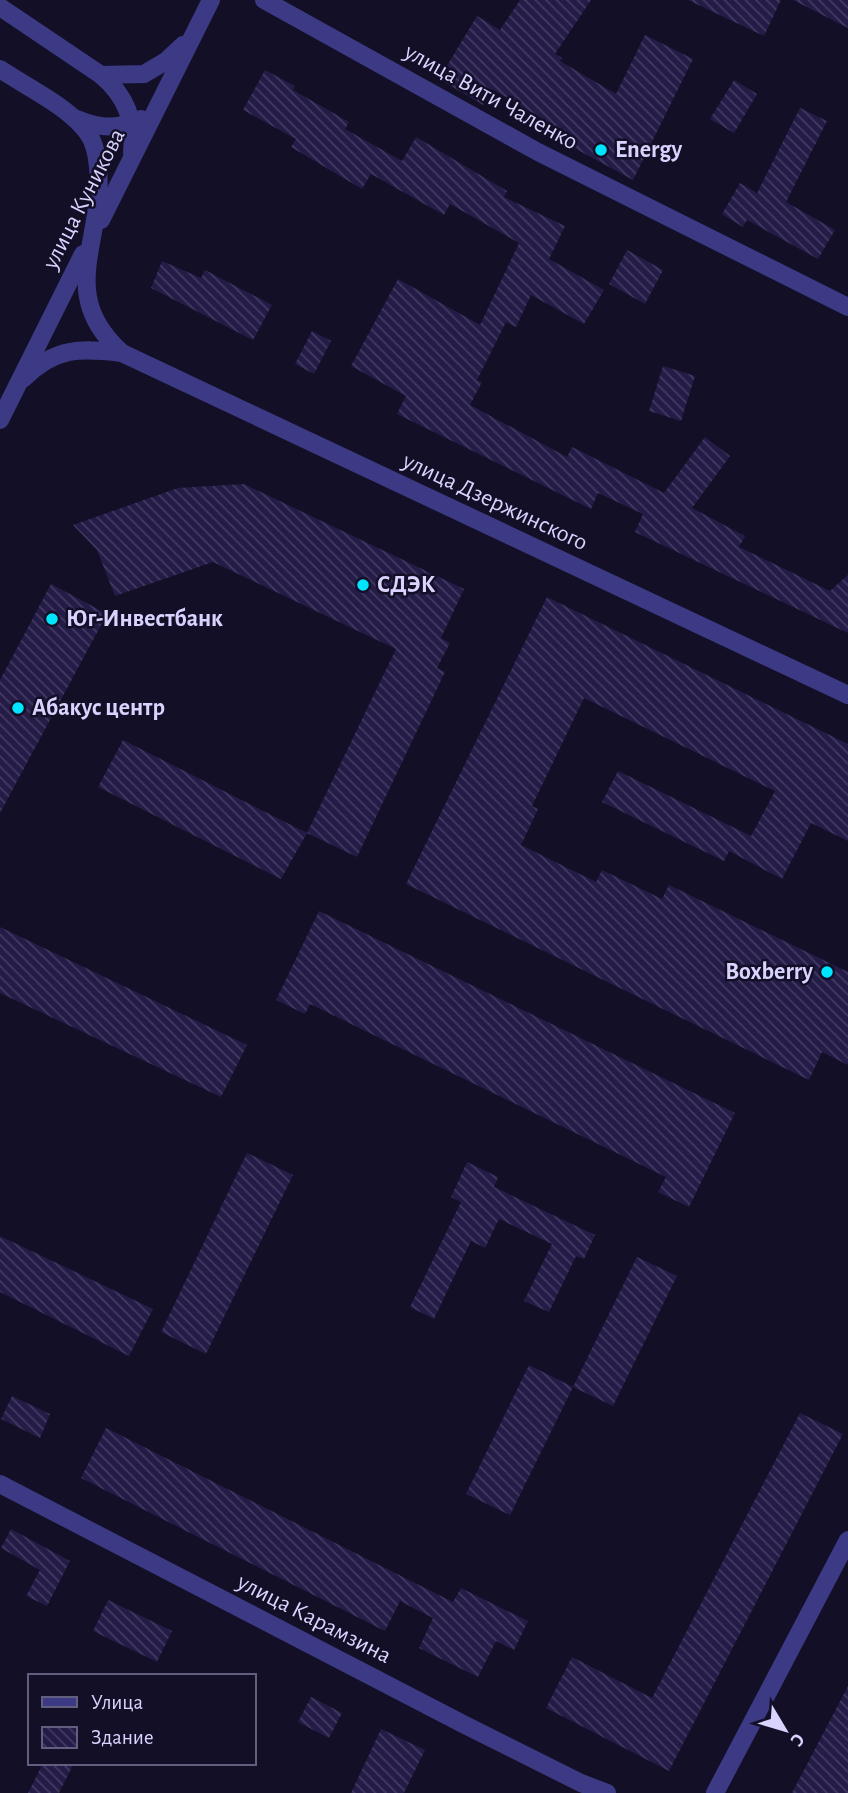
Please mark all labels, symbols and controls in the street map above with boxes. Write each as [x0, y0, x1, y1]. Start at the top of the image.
street label: улица Вити Чаленко [400, 39, 582, 154]
street label: улица Куникова [38, 125, 130, 274]
place label: Energy [615, 138, 682, 162]
marker: Energy [593, 142, 609, 158]
street label: улица Дзержинского [398, 448, 591, 555]
place label: СДЭК [377, 573, 436, 597]
marker: СДЭК [355, 577, 371, 593]
place label: Юг-Инвестбанк [66, 607, 223, 631]
marker: Юг-Инвестбанк [44, 611, 60, 627]
place label: Абакус центр [32, 696, 165, 720]
marker: Абакус центр [10, 700, 26, 716]
place label: Boxberry [725, 960, 813, 984]
marker: Boxberry [819, 964, 835, 980]
street label: улица Карамзина [232, 1569, 395, 1668]
legend [28, 1674, 256, 1765]
text: Улица [91, 1692, 144, 1713]
north arrow [750, 1695, 820, 1765]
text: Здание [91, 1727, 154, 1748]
text: С [786, 1730, 808, 1750]

